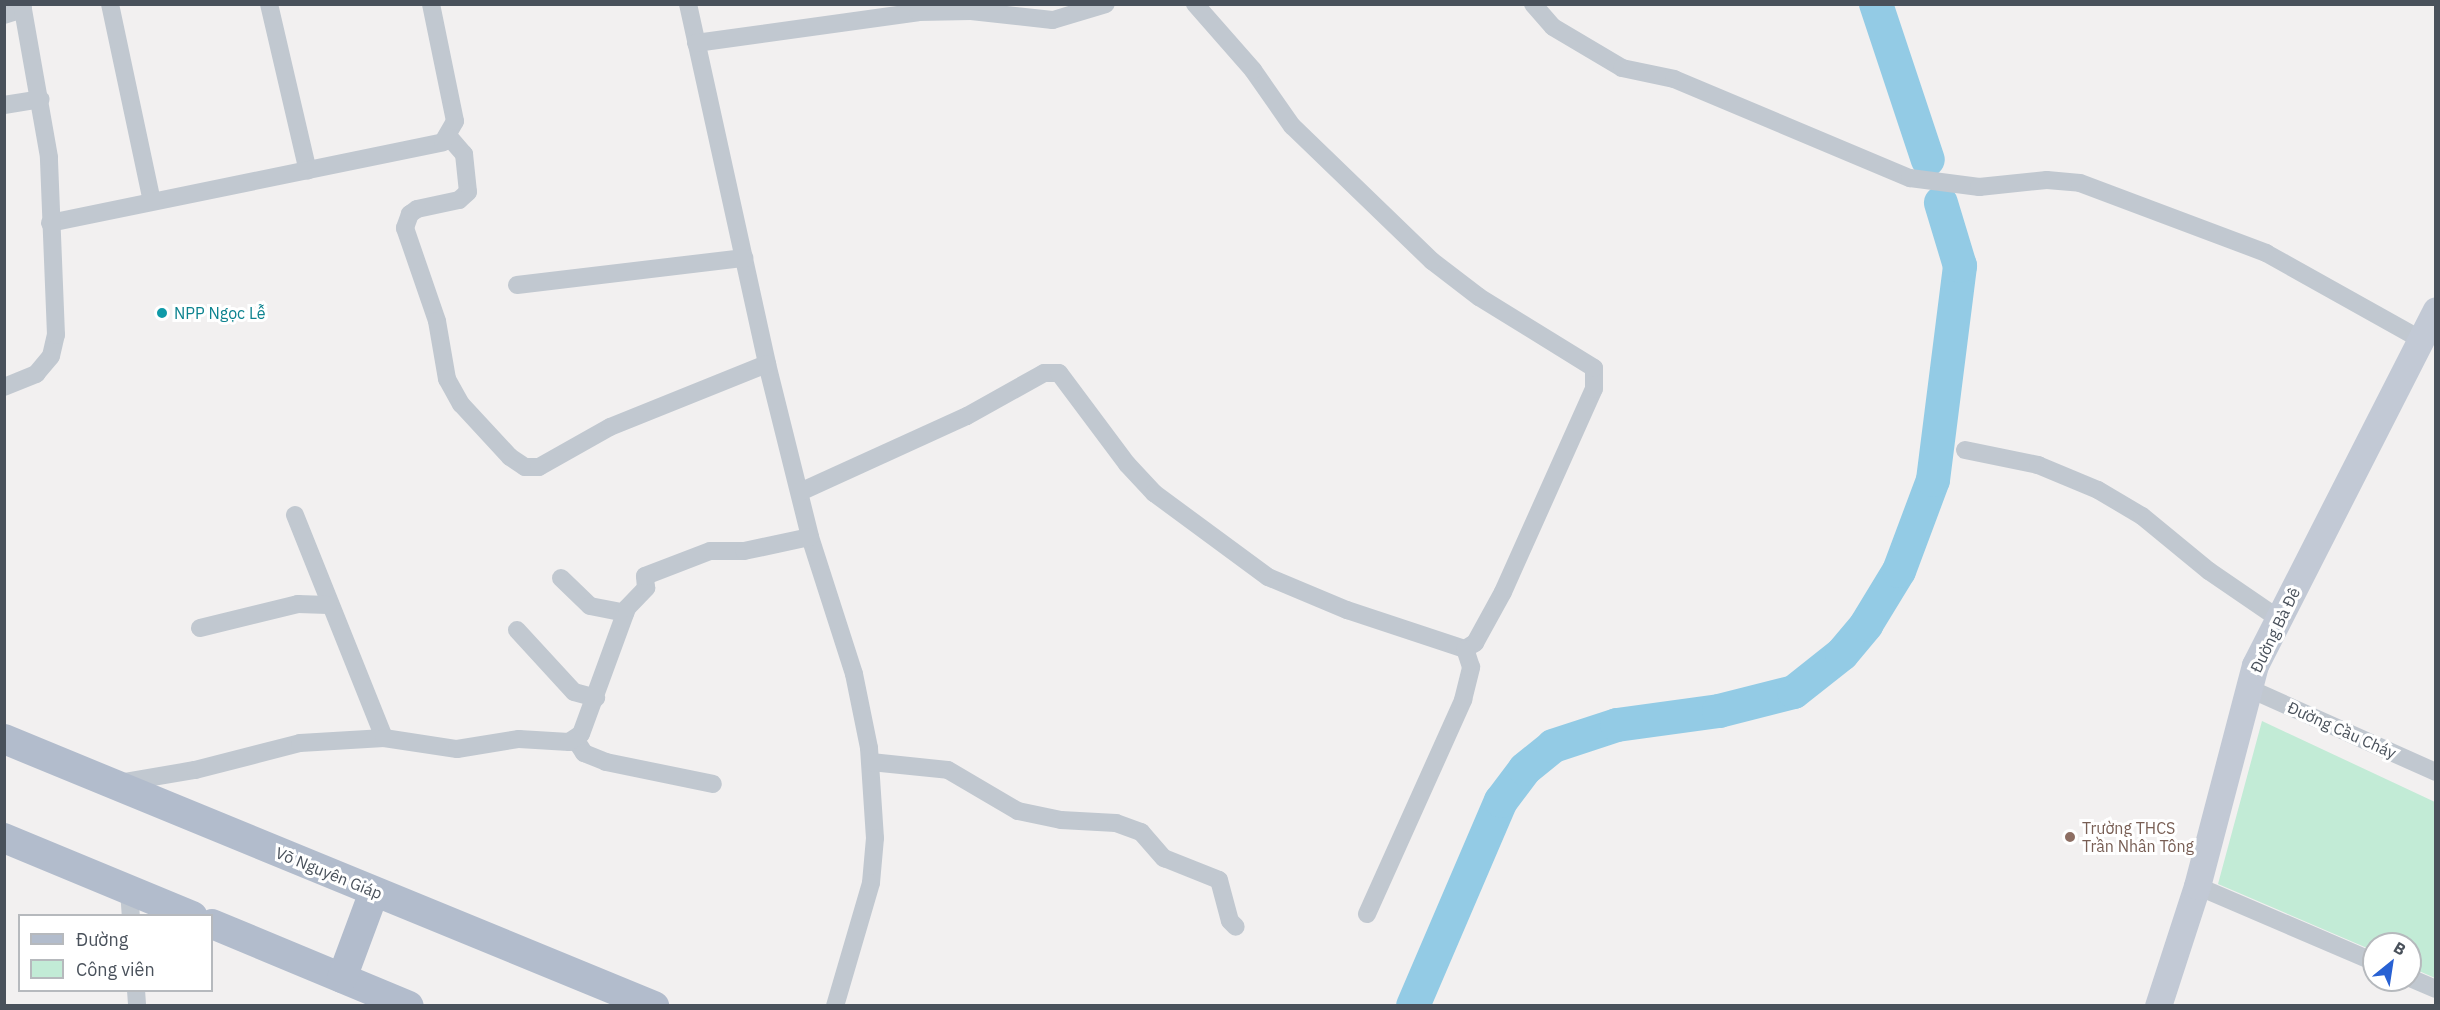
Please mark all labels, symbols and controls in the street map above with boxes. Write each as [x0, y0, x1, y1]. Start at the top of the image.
place label: NPP Ngọc Lễ [174, 303, 266, 323]
marker: NPP Ngọc Lễ [155, 306, 169, 320]
street label: Đường Bà Đê [2246, 584, 2304, 676]
street label: Đường Cầu Cháy [2285, 697, 2399, 763]
place label: Trường THCS Trần Nhân Tông [2082, 818, 2194, 856]
marker: Trường THCS Trần Nhân Tông [2063, 830, 2077, 844]
street label: Võ Nguyên Giáp [273, 843, 385, 903]
legend [18, 914, 213, 992]
text: Đường [76, 928, 128, 951]
north arrow [2362, 932, 2422, 992]
text: B [2390, 937, 2410, 959]
text: Công viên [76, 958, 155, 981]

